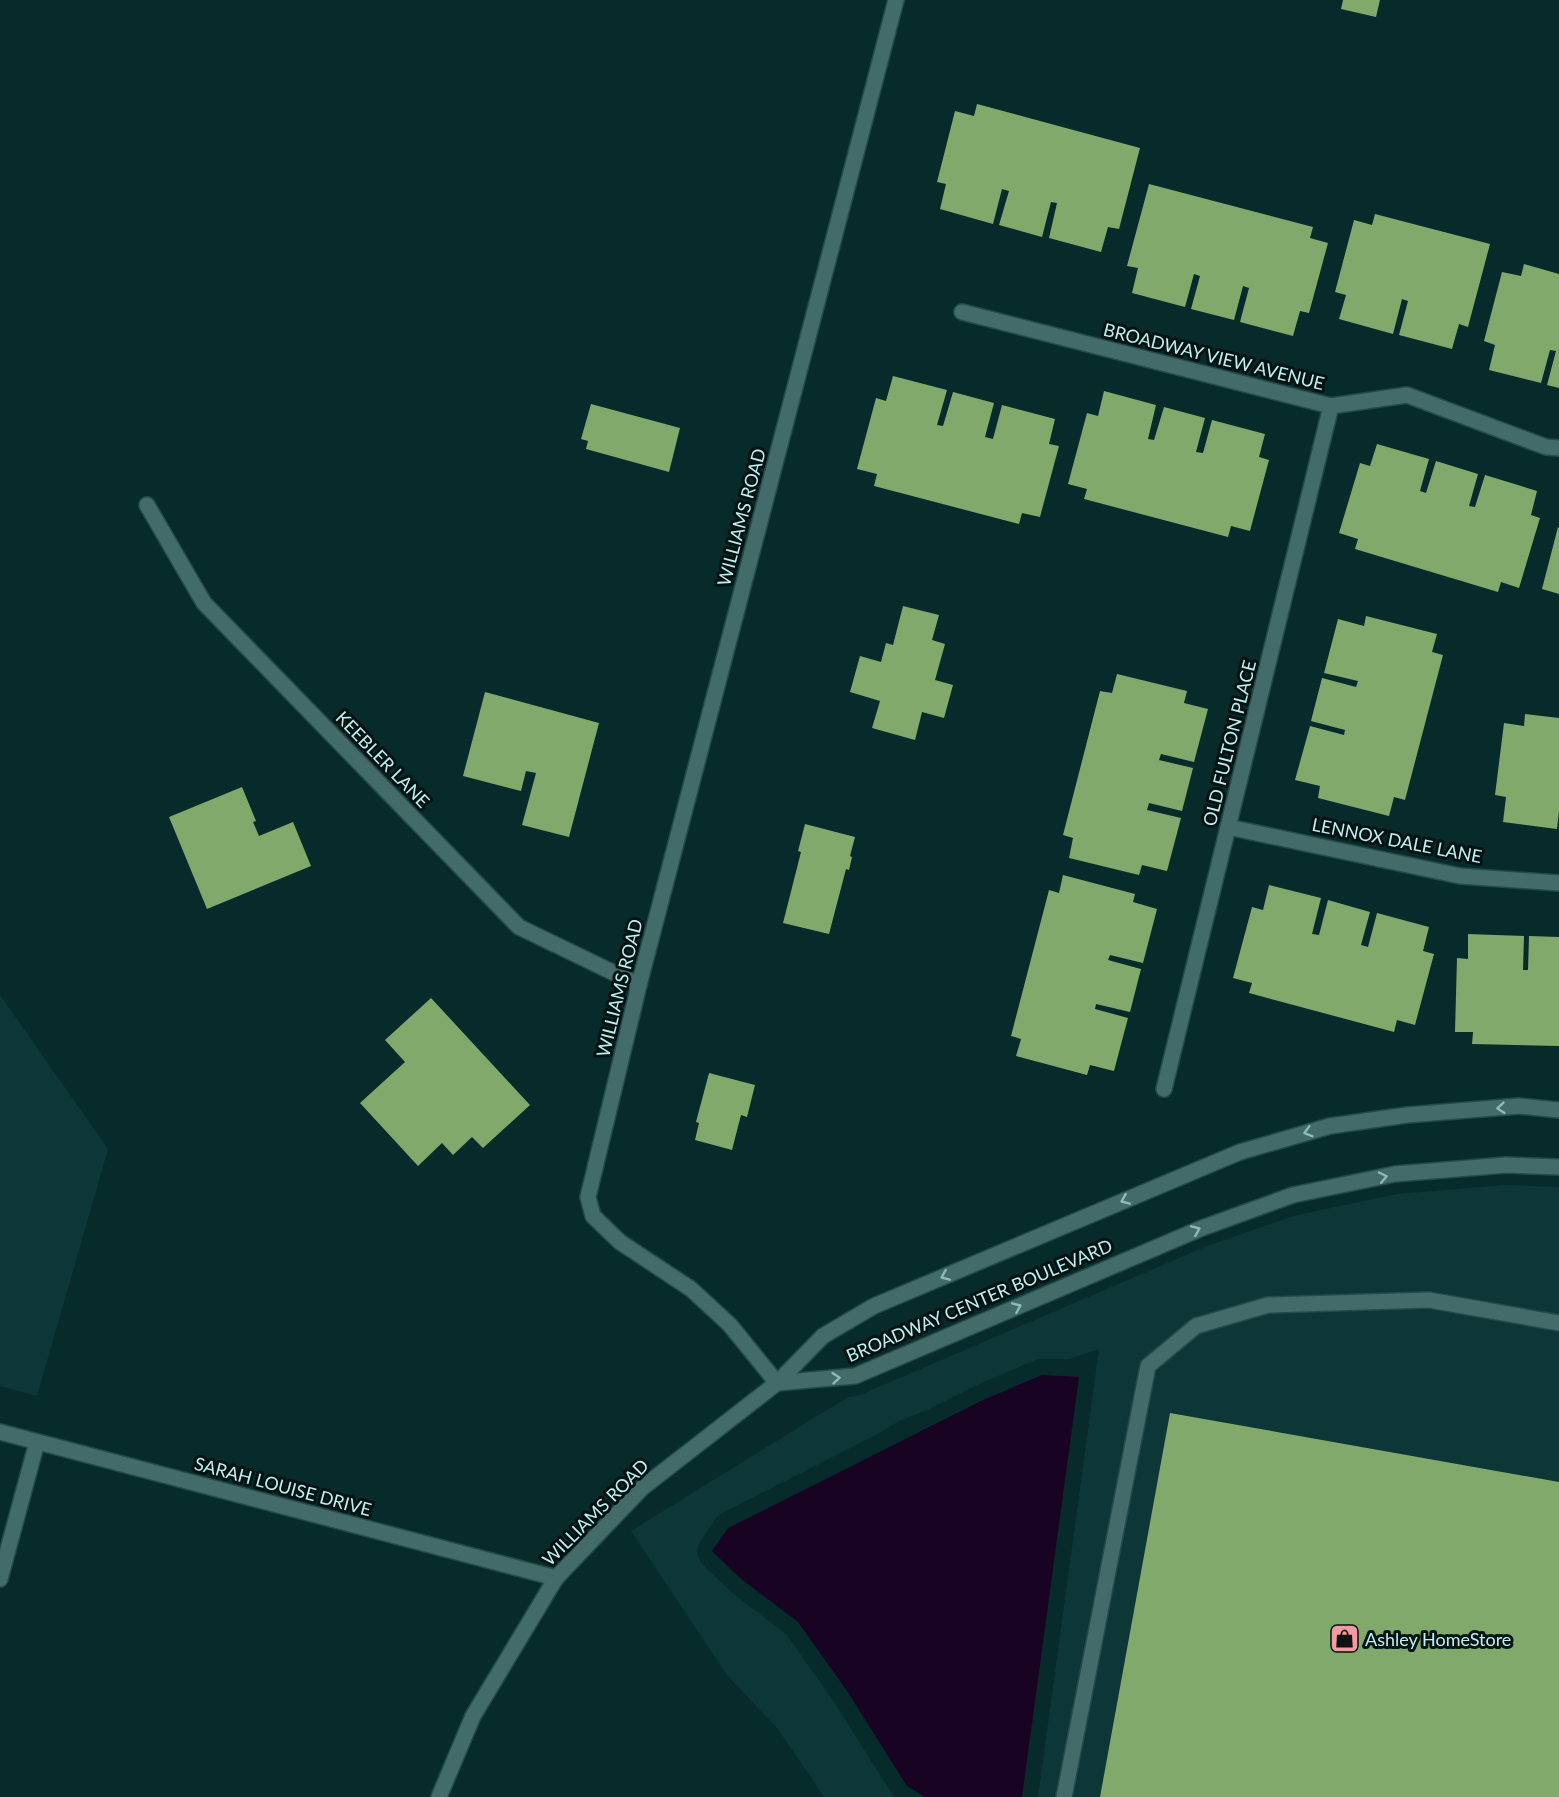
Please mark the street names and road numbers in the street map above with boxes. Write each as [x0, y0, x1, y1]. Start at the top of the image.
street label: BROADWAY VIEW AVENUE [1101, 318, 1327, 394]
street label: WILLIAMS ROAD [712, 446, 770, 588]
street label: OLD FULTON PLACE [1198, 658, 1260, 828]
street label: KEEBLER LANE [332, 706, 434, 812]
street label: LENNOX DALE LANE [1310, 813, 1484, 867]
street label: WILLIAMS ROAD [591, 917, 647, 1059]
street label: BROADWAY CENTER BOULEVARD [843, 1234, 1115, 1366]
street label: SARAH LOUISE DRIVE [192, 1452, 374, 1520]
street label: WILLIAMS ROAD [537, 1454, 653, 1570]

